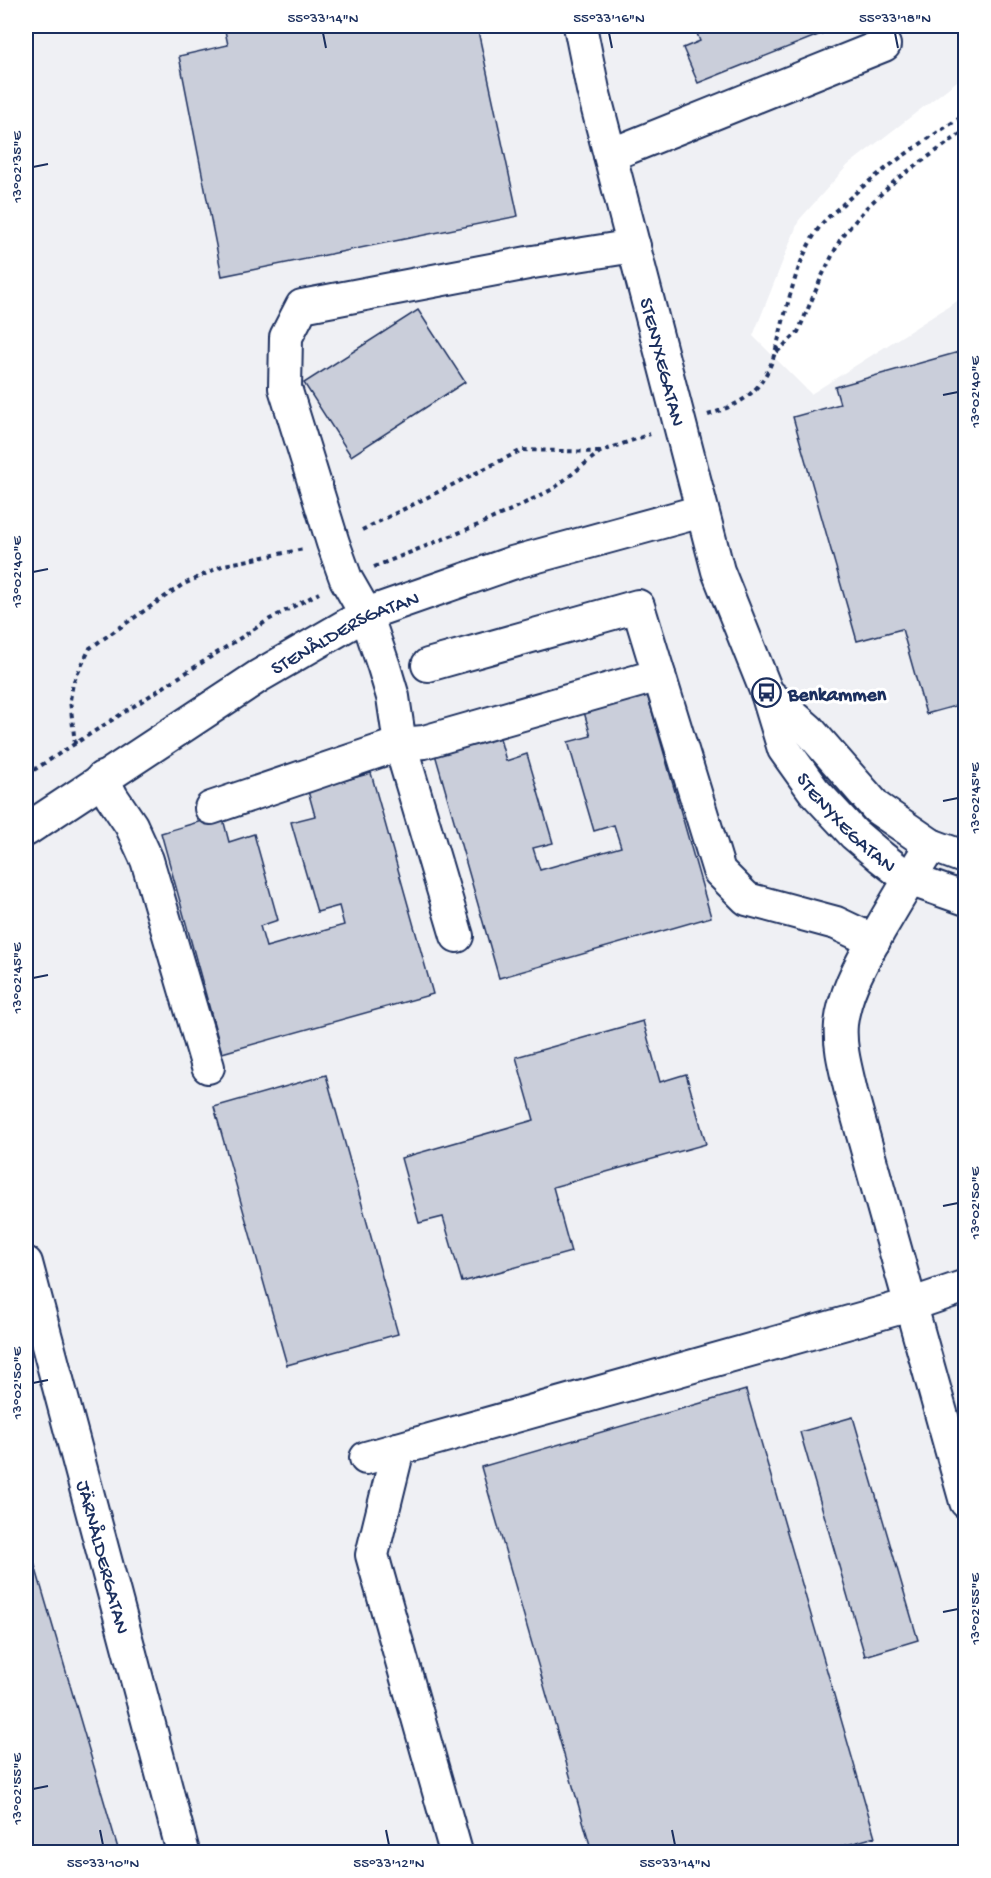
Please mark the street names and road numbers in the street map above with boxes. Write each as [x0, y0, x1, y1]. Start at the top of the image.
street label: STENYXEGATAN [632, 296, 688, 429]
street label: STENÅLDERSGATAN [268, 588, 423, 682]
street label: STENYXEGATAN [790, 769, 899, 879]
street label: JÄRNÅLDERGATAN [69, 1478, 132, 1637]

